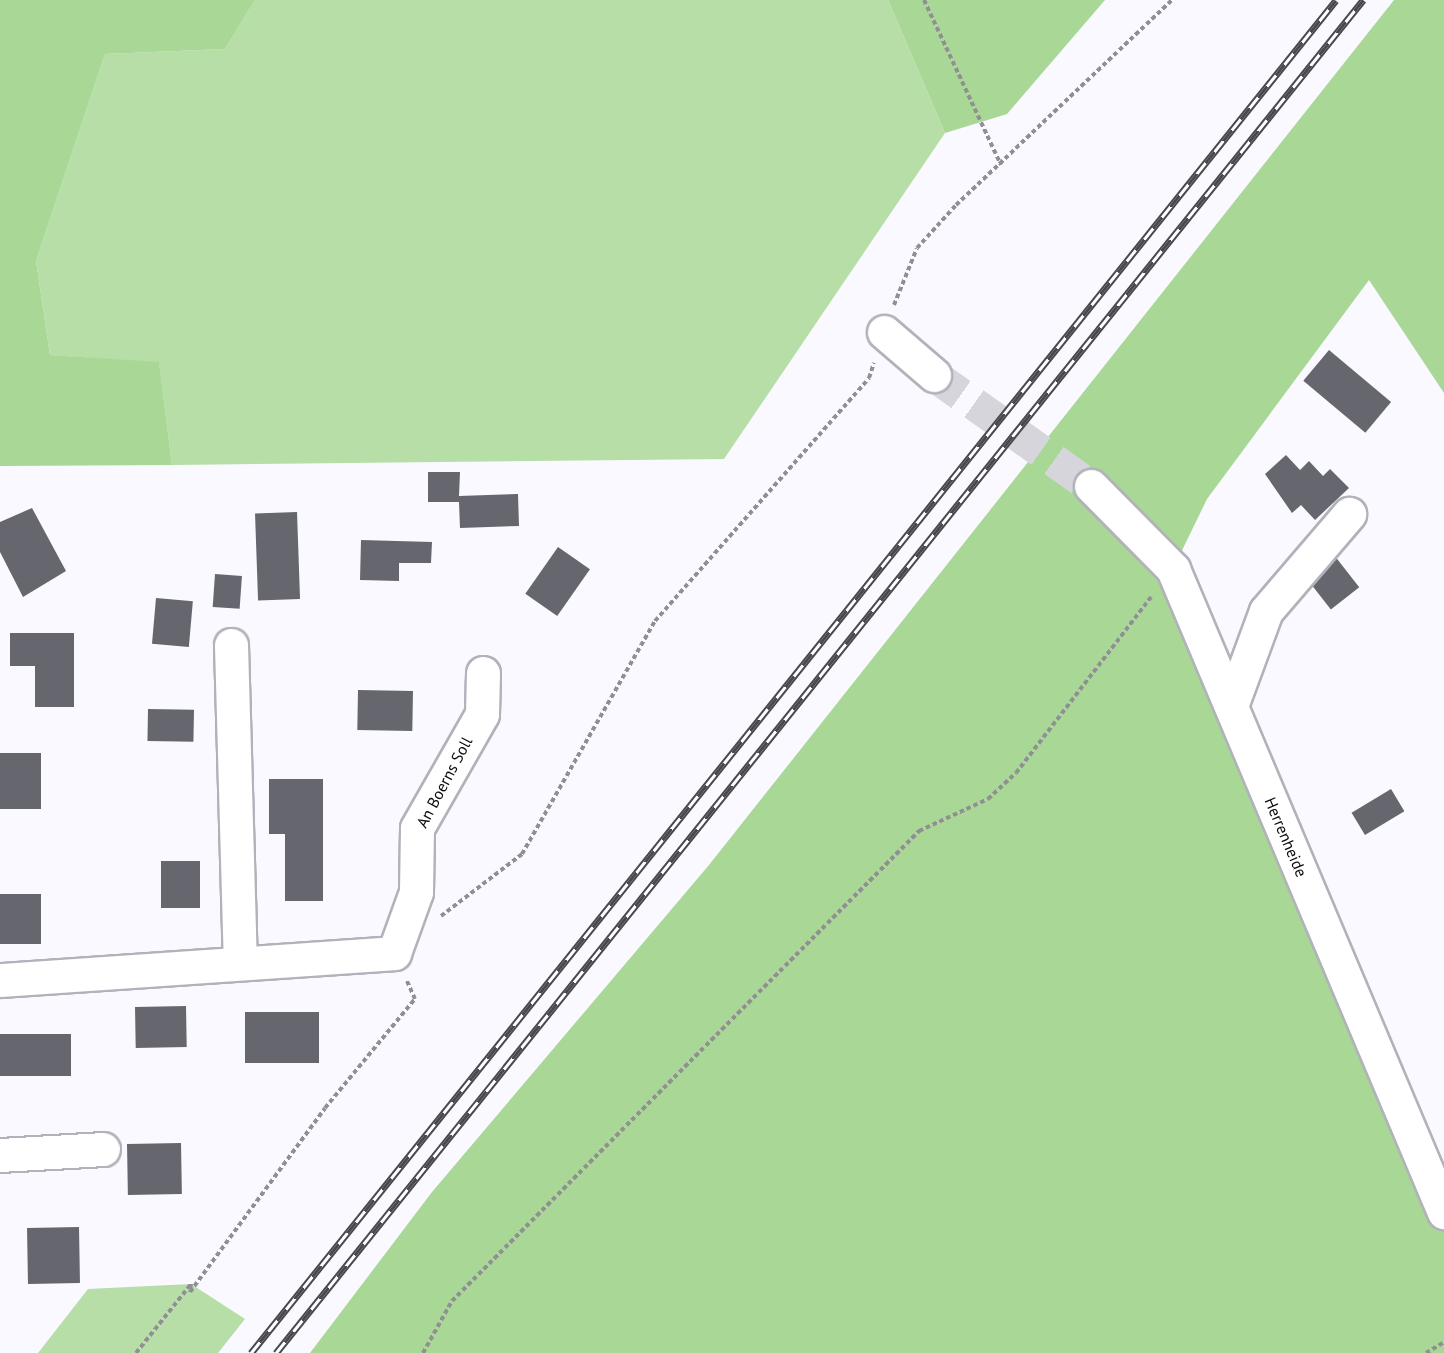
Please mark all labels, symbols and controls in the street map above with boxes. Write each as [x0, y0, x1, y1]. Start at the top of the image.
street label: An Boerns Soll [412, 733, 476, 831]
street label: Herrenheide [1261, 794, 1311, 880]

